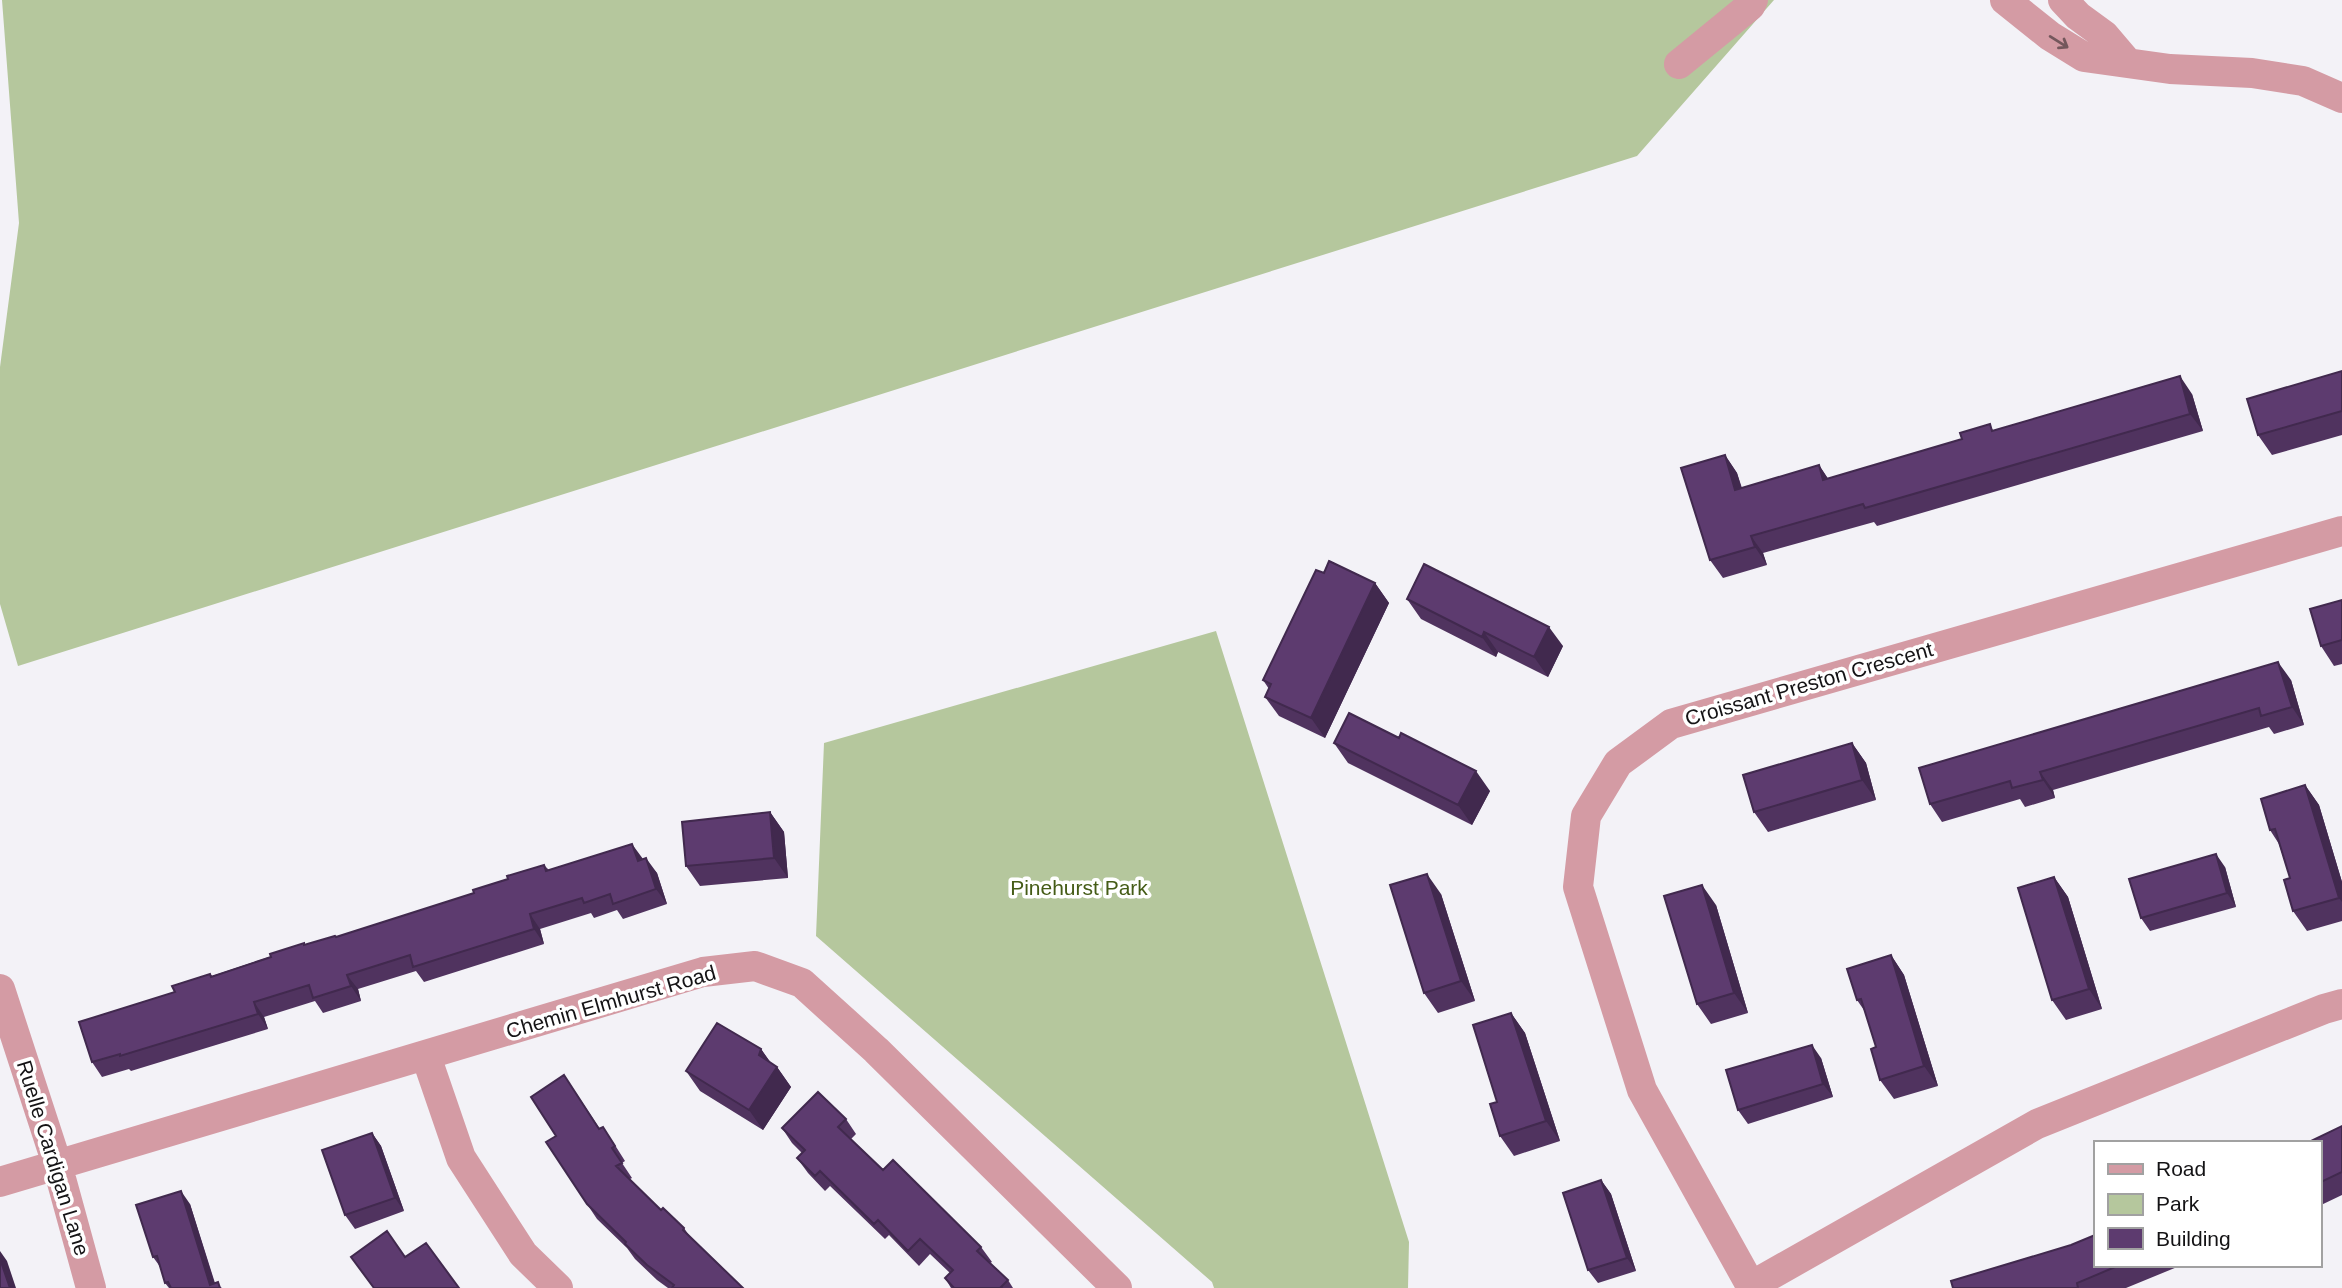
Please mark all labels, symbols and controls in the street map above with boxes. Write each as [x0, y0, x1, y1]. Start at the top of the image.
one-way arrow [2049, 35, 2069, 49]
street label: Croissant Preston Crescent [1682, 637, 1936, 730]
park label: Pinehurst Park [1010, 876, 1148, 899]
street label: Chemin Elmhurst Road [503, 961, 718, 1042]
street label: Ruelle Cardigan Lane [13, 1057, 94, 1258]
legend [2094, 1141, 2321, 1267]
text: Road [2156, 1157, 2206, 1180]
text: Park [2156, 1192, 2200, 1215]
text: Building [2156, 1227, 2231, 1250]

